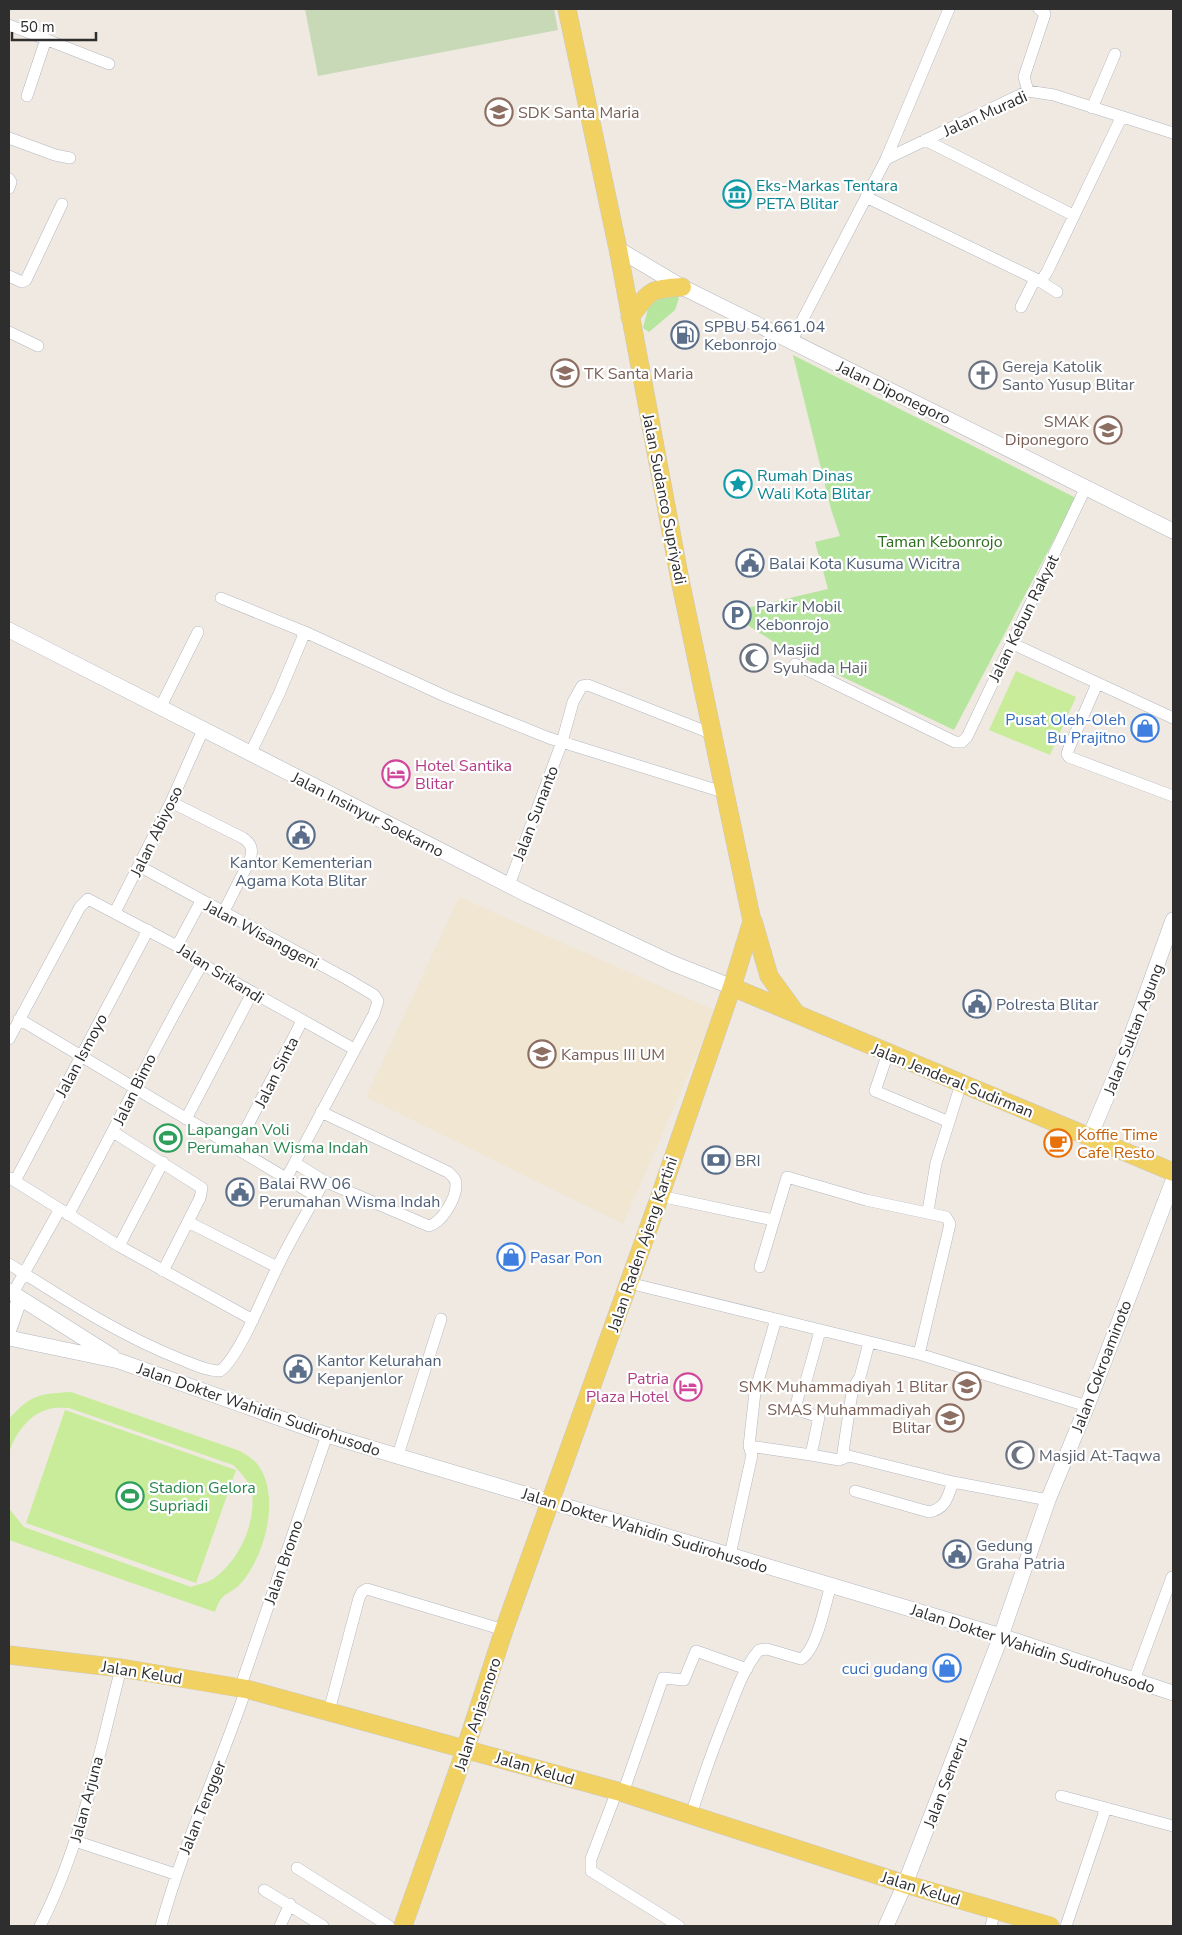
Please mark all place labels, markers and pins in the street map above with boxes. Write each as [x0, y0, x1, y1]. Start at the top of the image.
school or university icon: SDK Santa Maria [484, 97, 514, 127]
place label: SDK Santa Maria [518, 102, 640, 124]
place label: Eks-Markas Tentara PETA Blitar [756, 175, 898, 215]
museum icon: Eks-Markas Tentara PETA Blitar [722, 179, 752, 209]
place label: SPBU 54.661.04 Kebonrojo [704, 316, 825, 356]
fuel station icon: SPBU 54.661.04 Kebonrojo [670, 320, 700, 350]
place label: Gereja Katolik Santo Yusup Blitar [1002, 356, 1135, 396]
school or university icon: TK Santa Maria [550, 358, 580, 388]
church icon: Gereja Katolik Santo Yusup Blitar [968, 360, 998, 390]
place label: TK Santa Maria [584, 363, 693, 385]
place label: SMAK Diponegoro [1005, 411, 1090, 451]
school or university icon: SMAK Diponegoro [1093, 415, 1123, 445]
place label: Rumah Dinas Wali Kota Blitar [757, 465, 871, 505]
place icon: Rumah Dinas Wali Kota Blitar [723, 469, 753, 499]
public building icon: Balai Kota Kusuma Wicitra [735, 548, 765, 578]
place label: Balai Kota Kusuma Wicitra [769, 553, 960, 575]
place label: Parkir Mobil Kebonrojo [756, 596, 842, 636]
parking icon: Parkir Mobil Kebonrojo [722, 600, 752, 630]
place label: Masjid Syuhada Haji [773, 639, 868, 679]
mosque icon: Masjid Syuhada Haji [739, 643, 769, 673]
place label: Pusat Oleh-Oleh Bu Prajitno [1005, 709, 1126, 749]
shop icon: Pusat Oleh-Oleh Bu Prajitno [1130, 713, 1160, 743]
place label: Hotel Santika Blitar [415, 755, 512, 795]
hotel icon: Hotel Santika Blitar [381, 759, 411, 789]
public building icon: Kantor Kementerian Agama Kota Blitar [286, 820, 316, 850]
place label: Kantor Kementerian Agama Kota Blitar [230, 852, 372, 892]
public building icon: Polresta Blitar [962, 989, 992, 1019]
place label: Polresta Blitar [996, 994, 1099, 1016]
school or university icon: Kampus III UM [527, 1039, 557, 1069]
place label: Kampus III UM [561, 1044, 665, 1066]
place label: Lapangan Voli Perumahan Wisma Indah [187, 1119, 368, 1159]
sports icon: Lapangan Voli Perumahan Wisma Indah [153, 1123, 183, 1153]
place label: Koffie Time Cafe Resto [1077, 1124, 1158, 1164]
cafe icon: Koffie Time Cafe Resto [1043, 1128, 1073, 1158]
bank icon: BRI [701, 1145, 731, 1175]
place label: BRI [735, 1150, 761, 1172]
place label: Balai RW 06 Perumahan Wisma Indah [259, 1173, 440, 1213]
public building icon: Balai RW 06 Perumahan Wisma Indah [225, 1177, 255, 1207]
shop icon: Pasar Pon [496, 1242, 526, 1272]
place label: Pasar Pon [530, 1247, 602, 1269]
place label: Kantor Kelurahan Kepanjenlor [317, 1350, 442, 1390]
public building icon: Kantor Kelurahan Kepanjenlor [283, 1354, 313, 1384]
place label: Patria Plaza Hotel [586, 1368, 669, 1408]
school or university icon: SMK Muhammadiyah 1 Blitar [952, 1371, 982, 1401]
hotel icon: Patria Plaza Hotel [673, 1372, 703, 1402]
place label: SMK Muhammadiyah 1 Blitar [739, 1376, 948, 1398]
place label: SMAS Muhammadiyah Blitar [767, 1399, 931, 1439]
school or university icon: SMAS Muhammadiyah Blitar [935, 1403, 965, 1433]
mosque icon: Masjid At-Taqwa [1005, 1440, 1035, 1470]
place label: Masjid At-Taqwa [1039, 1445, 1161, 1467]
place label: Stadion Gelora Supriadi [149, 1477, 256, 1517]
sports icon: Stadion Gelora Supriadi [115, 1481, 145, 1511]
place label: Gedung Graha Patria [976, 1535, 1065, 1575]
public building icon: Gedung Graha Patria [942, 1539, 972, 1569]
shop icon: cuci gudang [932, 1653, 962, 1683]
place label: cuci gudang [842, 1658, 928, 1680]

